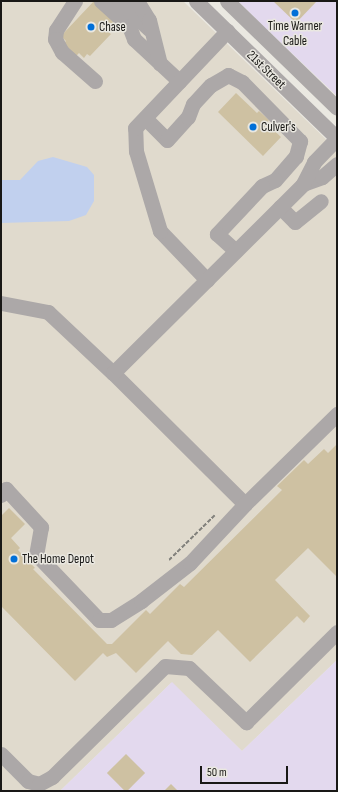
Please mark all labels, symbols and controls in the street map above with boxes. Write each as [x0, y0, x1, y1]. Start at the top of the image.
marker: Time Warner Cable [290, 8, 300, 18]
place label: Chase [99, 19, 126, 35]
place label: Time Warner Cable [268, 19, 322, 50]
marker: Chase [86, 22, 96, 32]
street label: 21st Street [243, 48, 289, 92]
place label: Culver's [261, 119, 296, 135]
marker: Culver's [248, 122, 258, 132]
place label: The Home Depot [22, 551, 94, 567]
marker: The Home Depot [9, 554, 19, 564]
scale bar [202, 758, 290, 784]
text: 50 m [207, 765, 227, 780]

